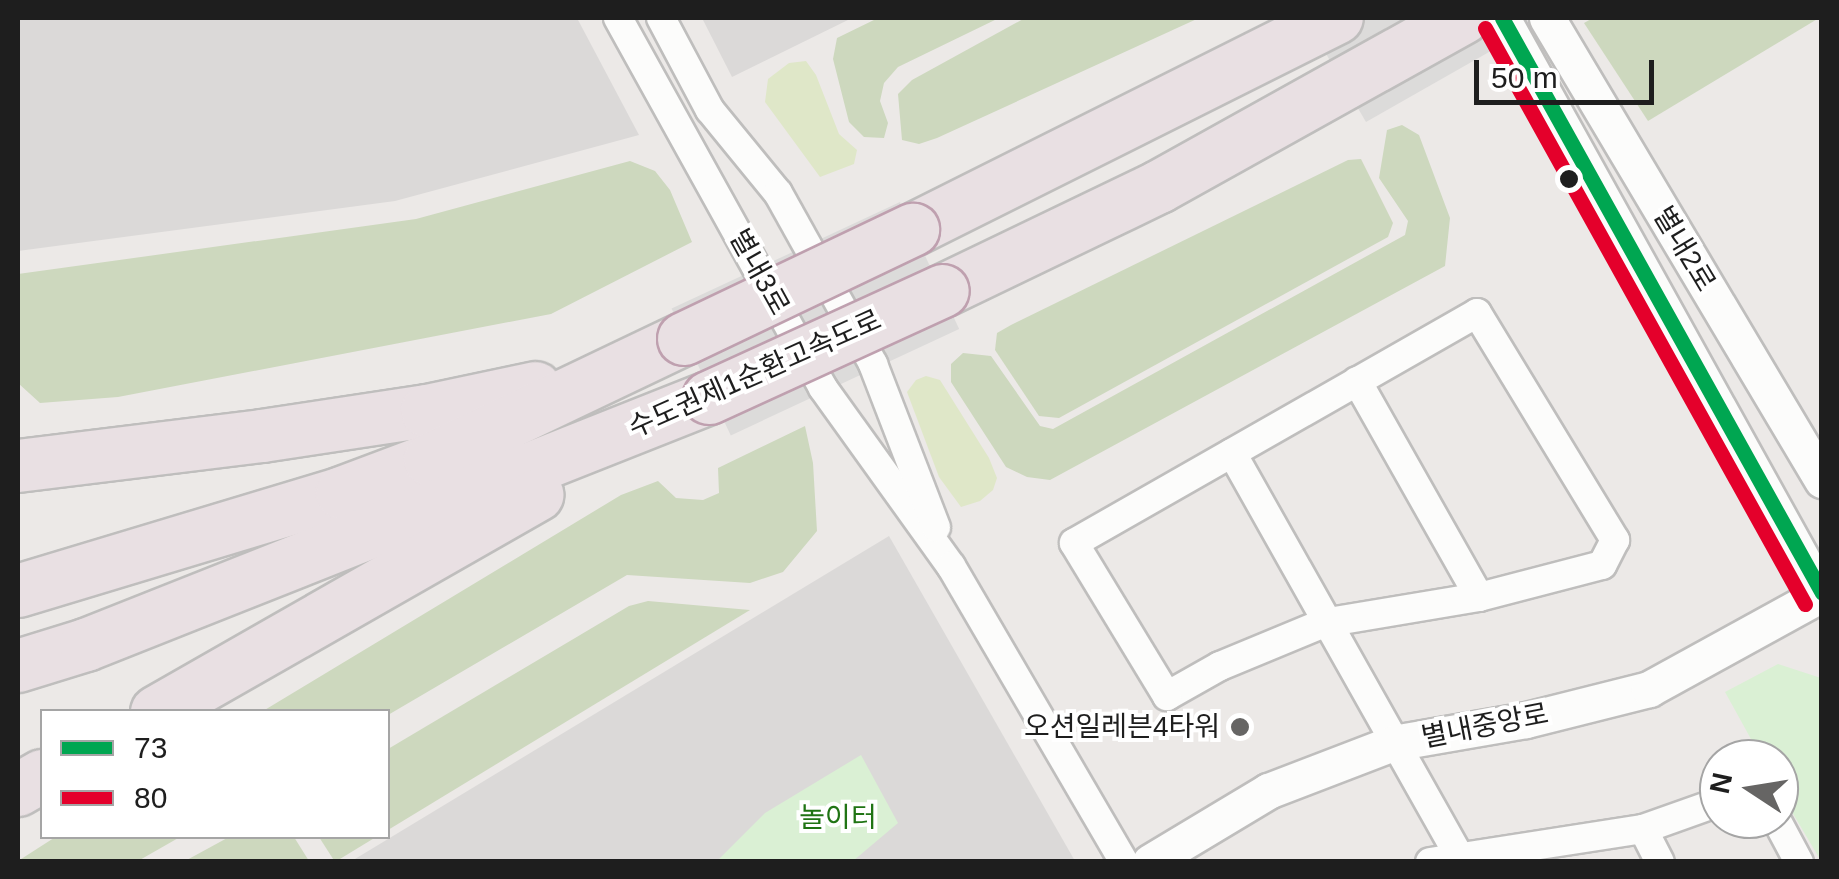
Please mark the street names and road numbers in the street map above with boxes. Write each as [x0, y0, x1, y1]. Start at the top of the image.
street label: 별내2로 [1646, 201, 1722, 297]
street label: 별내3로 [722, 223, 796, 321]
street label: 수도권제1순환고속도로 [623, 303, 887, 445]
street label: 별내중앙로 [1419, 697, 1551, 755]

